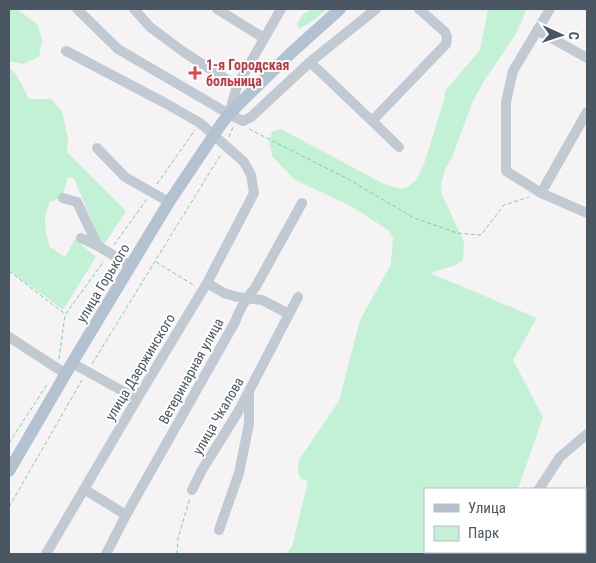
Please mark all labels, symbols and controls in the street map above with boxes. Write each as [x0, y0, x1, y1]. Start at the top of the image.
north arrow [536, 10, 586, 60]
text: С [566, 31, 582, 40]
place label: 1-я Городская больница [206, 57, 289, 89]
marker: 1-я Городская больница [188, 66, 202, 80]
street label: улица Горького [73, 241, 133, 325]
street label: улица Дзержинского [102, 311, 178, 423]
street label: Ветеринарная улица [155, 315, 227, 427]
street label: улица Чкалова [189, 374, 247, 458]
legend [424, 488, 586, 553]
text: Улица [468, 499, 506, 517]
text: Парк [468, 524, 499, 542]

